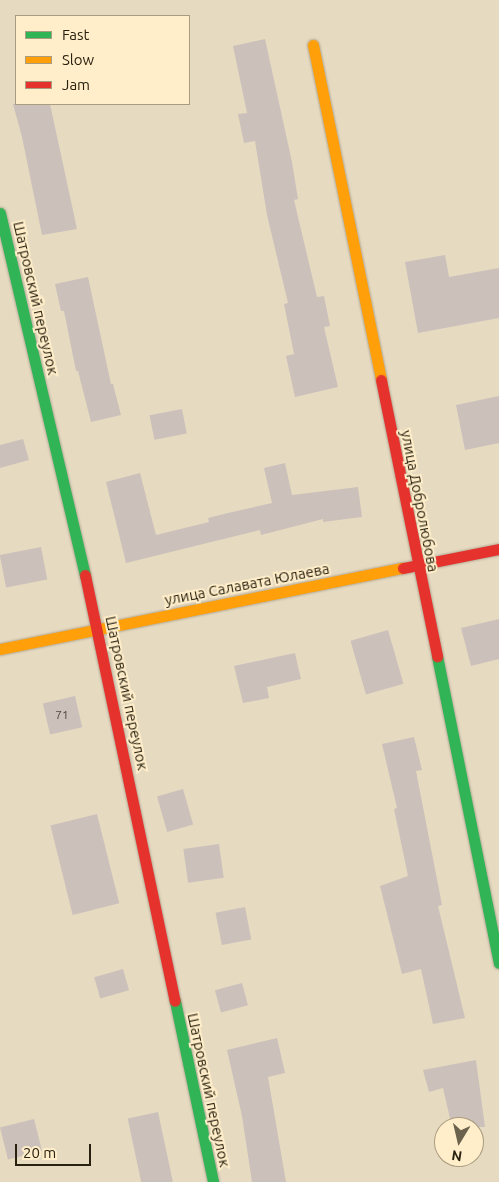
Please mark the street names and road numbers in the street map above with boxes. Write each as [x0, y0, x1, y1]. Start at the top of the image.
street label: Шатровский переулок [10, 220, 62, 376]
street label: улица Добролюбова [397, 428, 443, 574]
street label: улица Салавата Юлаева [163, 559, 331, 609]
street label: Шатровский переулок [102, 614, 152, 772]
street label: Шатровский переулок [184, 1011, 234, 1169]

